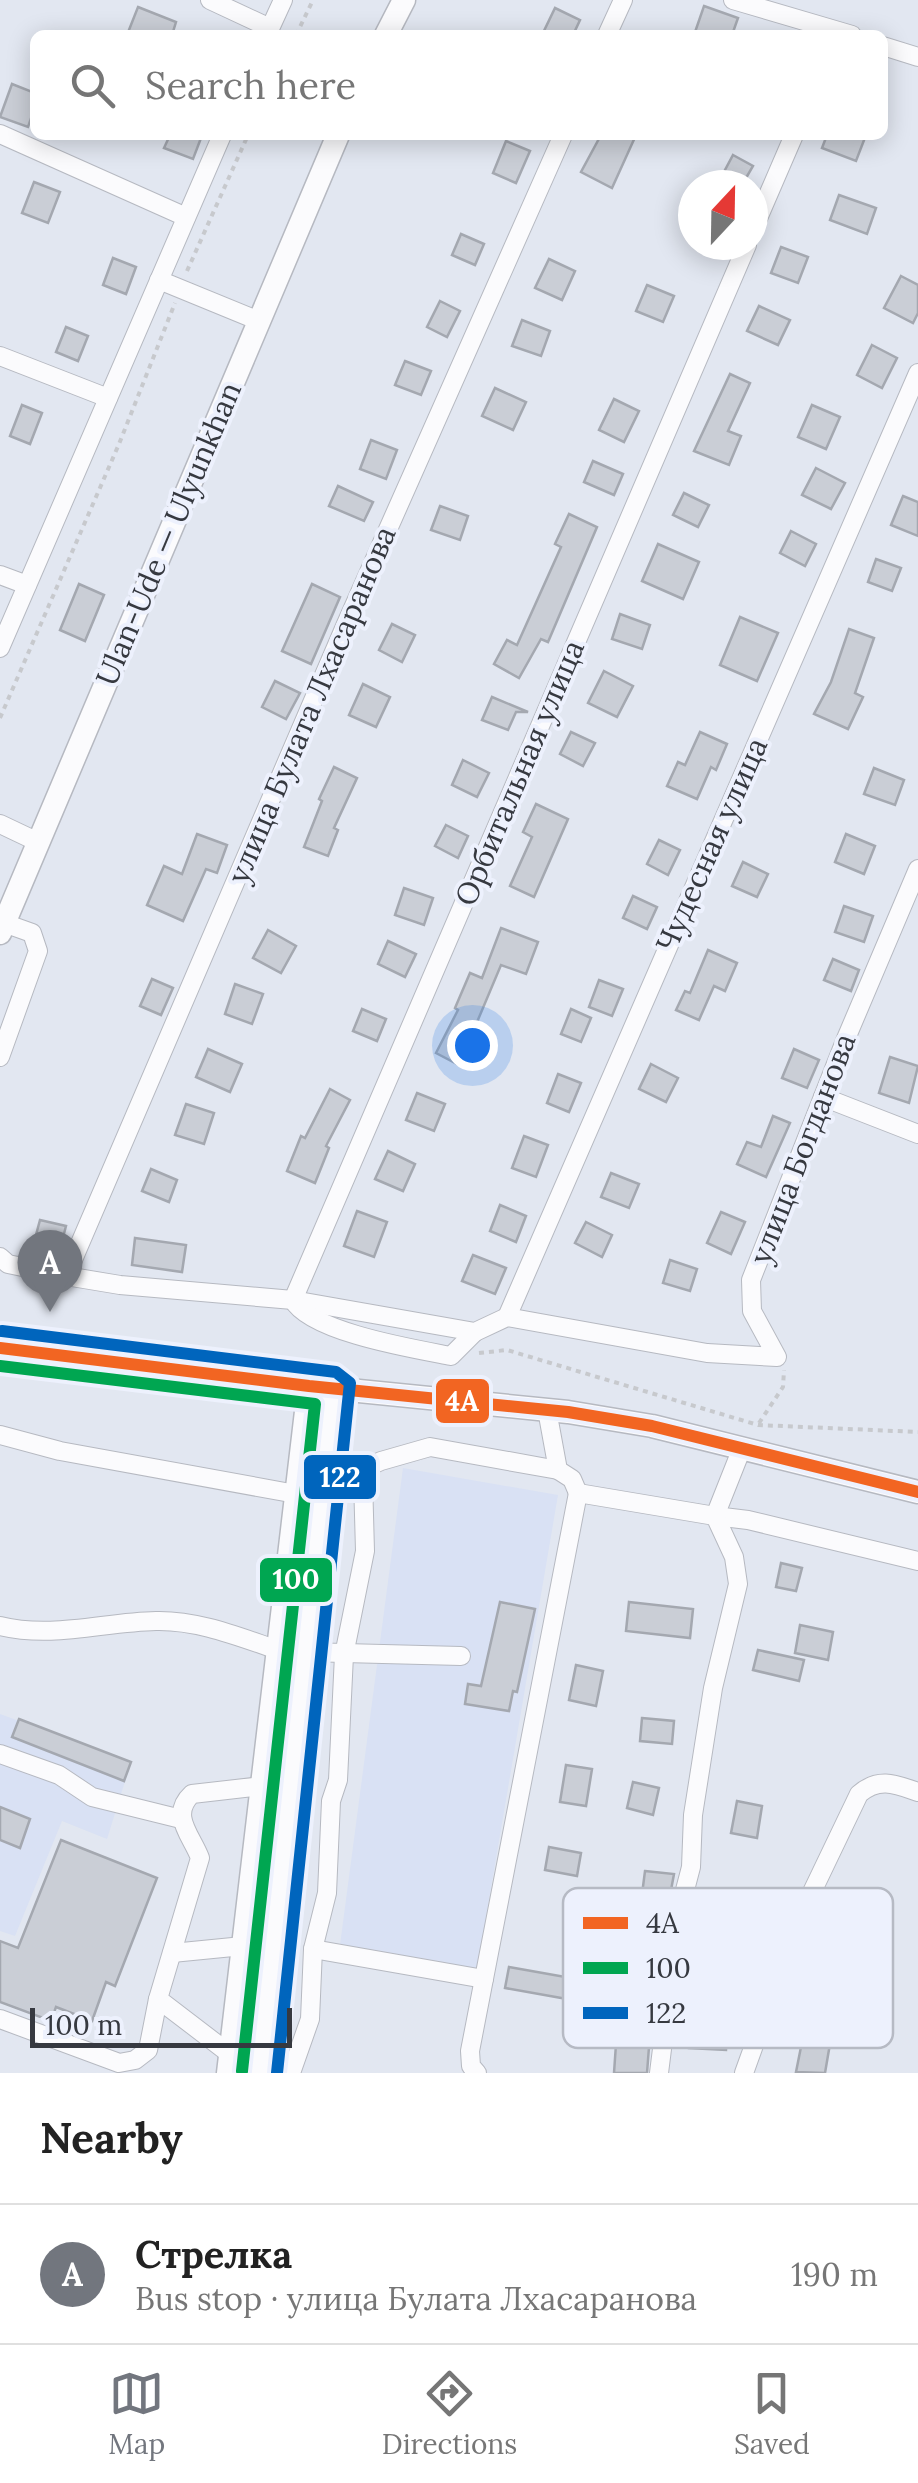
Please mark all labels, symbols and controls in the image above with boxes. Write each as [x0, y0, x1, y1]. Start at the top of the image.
search box [30, 30, 888, 140]
icon: search [65, 58, 120, 113]
text: Search here [145, 61, 356, 109]
north arrow [678, 170, 768, 260]
street label: Ulan-Ude — Ulyunkhan [87, 376, 250, 692]
street label: улица Булата Лхасаранова [218, 520, 405, 889]
street label: Орбитальная улица [446, 634, 593, 912]
street label: Чудесная улица [647, 731, 776, 958]
your location [447, 1020, 498, 1071]
street label: улица Богданова [741, 1028, 864, 1270]
pin: A [18, 1230, 82, 1312]
line badge: 4А [434, 1377, 491, 1425]
text: 4А [445, 1383, 479, 1419]
line badge: 122 [302, 1453, 378, 1501]
text: 122 [319, 1459, 361, 1495]
line badge: 100 [258, 1556, 334, 1604]
text: 100 [273, 1561, 319, 1597]
legend [563, 1888, 893, 2048]
text: 4А [646, 1905, 679, 1941]
text: 100 [646, 1950, 691, 1986]
text: 122 [646, 1995, 686, 2031]
scale bar [30, 2003, 292, 2048]
text: 100 m [45, 2007, 122, 2043]
text: Nearby [40, 2111, 183, 2165]
text: Стрелка [135, 2230, 292, 2278]
text: A [62, 2254, 83, 2295]
text: 190 m [791, 2254, 878, 2295]
text: Bus stop · улица Булата Лхасаранова [135, 2278, 697, 2319]
tab: Map [108, 2366, 165, 2462]
tab: Directions [382, 2366, 517, 2462]
tab: Saved [734, 2366, 810, 2462]

